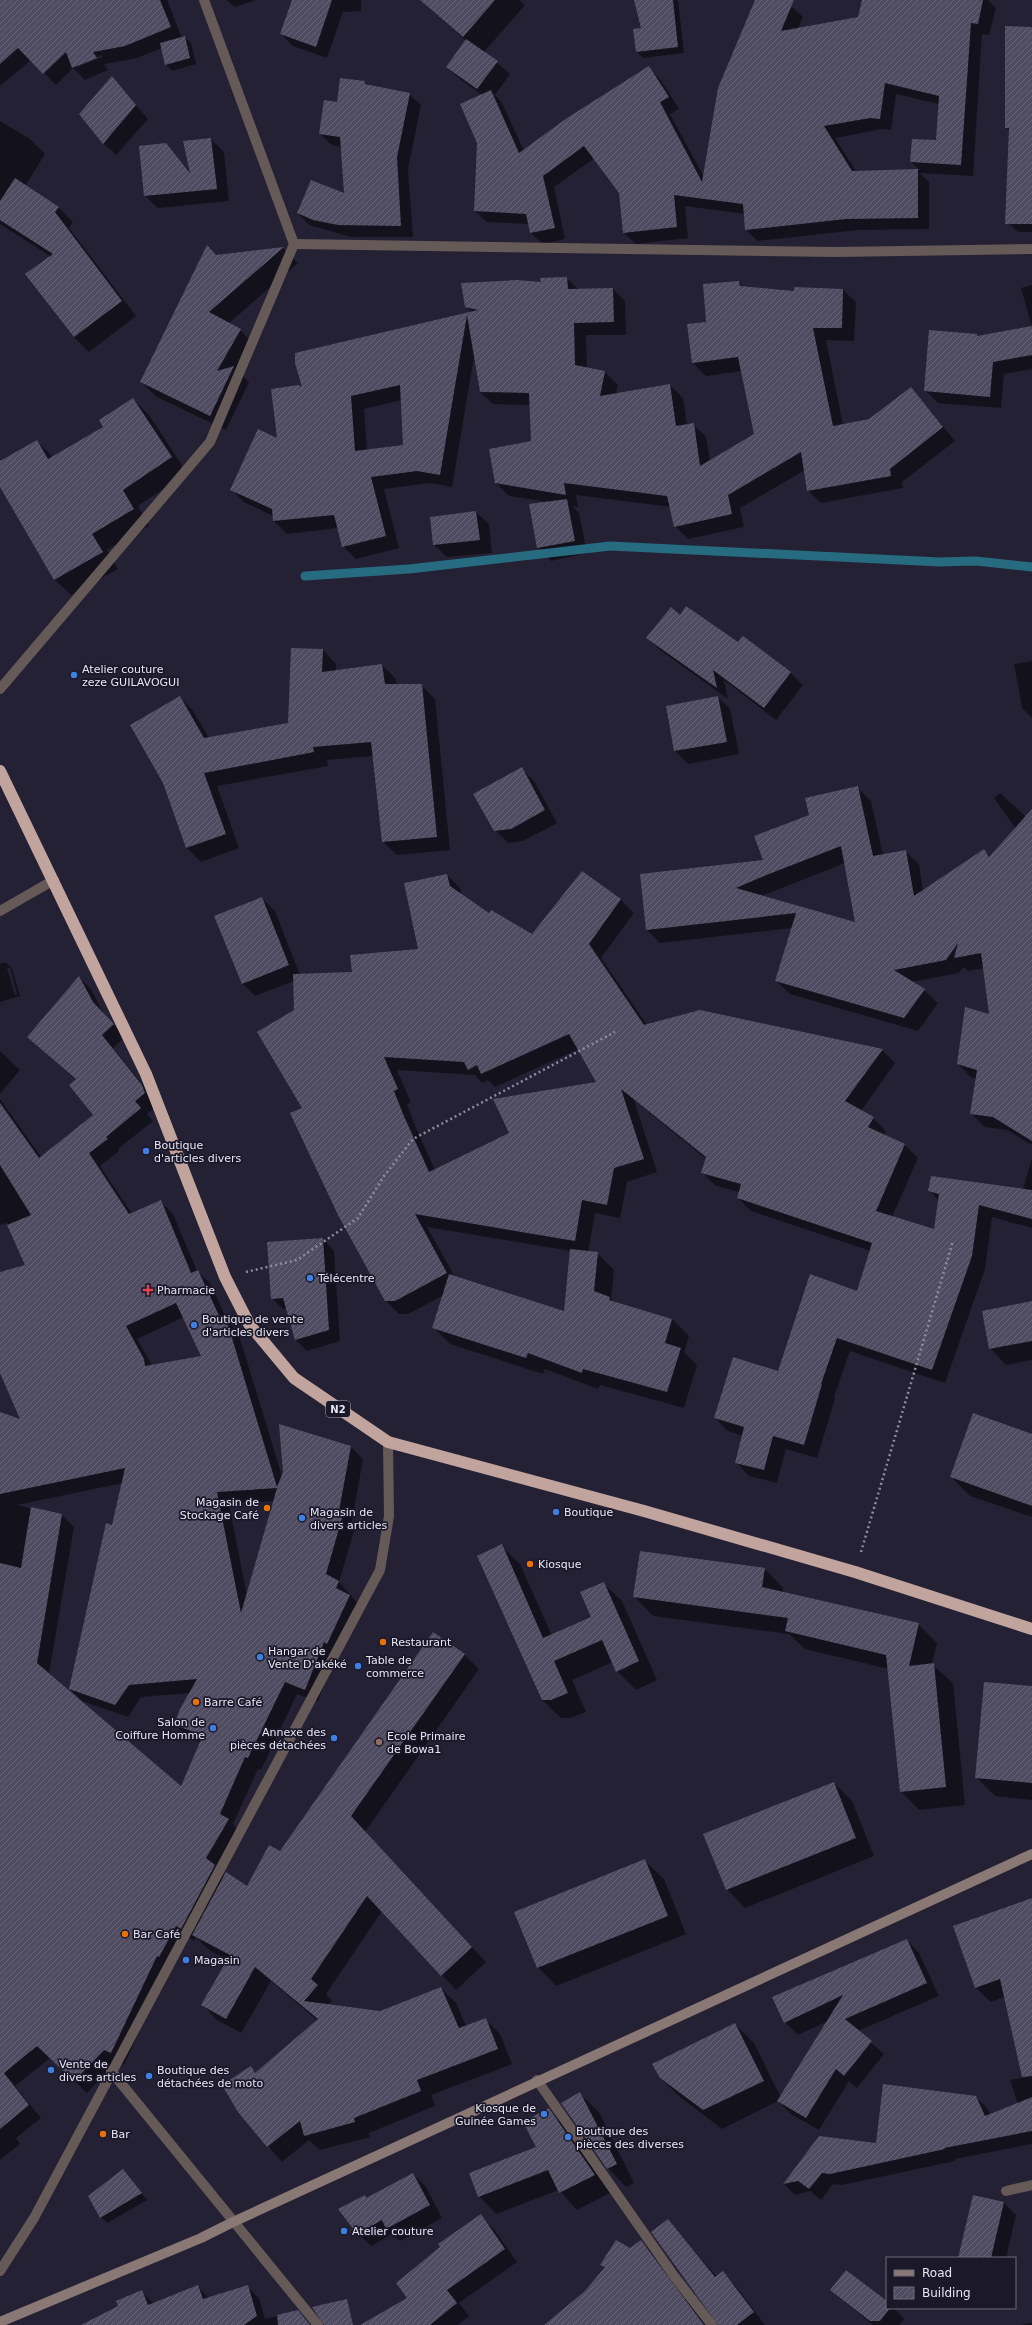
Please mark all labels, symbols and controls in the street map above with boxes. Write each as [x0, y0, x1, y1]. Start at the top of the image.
place label: Atelier couture zeze GUILAVOGUI [82, 663, 179, 689]
marker: Atelier couture zeze GUILAVOGUI [69, 670, 79, 680]
place label: Boutique d'articles divers [154, 1139, 242, 1165]
marker: Boutique d'articles divers [141, 1146, 151, 1156]
place label: Télécentre [317, 1272, 375, 1285]
marker: Télécentre [305, 1273, 315, 1283]
marker: Pharmacie [142, 1284, 154, 1296]
place label: Pharmacie [157, 1284, 215, 1297]
place label: Boutique de vente d'articles divers [202, 1313, 304, 1339]
marker: Boutique de vente d'articles divers [189, 1320, 199, 1330]
road number: N2 [326, 1401, 350, 1417]
place label: Magasin de Stockage Café [180, 1496, 259, 1522]
marker: Magasin de Stockage Café [262, 1503, 272, 1513]
place label: Magasin de divers articles [310, 1506, 388, 1532]
place label: Boutique [564, 1506, 614, 1519]
marker: Boutique [551, 1507, 561, 1517]
marker: Magasin de divers articles [297, 1513, 307, 1523]
place label: Kiosque [538, 1558, 582, 1571]
marker: Kiosque [525, 1559, 535, 1569]
place label: Restaurant [391, 1636, 452, 1649]
marker: Restaurant [378, 1637, 388, 1647]
place label: Hangar de Vente D'akéké [268, 1645, 347, 1671]
marker: Hangar de Vente D'akéké [255, 1652, 265, 1662]
place label: Table de commerce [365, 1654, 424, 1680]
marker: Table de commerce [353, 1661, 363, 1671]
place label: Barre Café [204, 1696, 262, 1709]
marker: Barre Café [191, 1697, 201, 1707]
place label: Salon de Coiffure Homme [115, 1716, 205, 1742]
marker: Salon de Coiffure Homme [208, 1723, 218, 1733]
place label: Annexe des pièces détachées [230, 1726, 326, 1752]
place label: Ecole Primaire de Bowa1 [387, 1730, 466, 1756]
marker: Annexe des pièces détachées [329, 1733, 339, 1743]
marker: Ecole Primaire de Bowa1 [374, 1737, 384, 1747]
place label: Bar Café [133, 1928, 181, 1941]
marker: Bar Café [120, 1929, 130, 1939]
place label: Magasin [194, 1954, 240, 1967]
marker: Magasin [181, 1955, 191, 1965]
place label: Vente de divers articles [59, 2058, 137, 2084]
place label: Boutique des détachées de moto [157, 2064, 264, 2090]
marker: Vente de divers articles [46, 2065, 56, 2075]
marker: Boutique des détachées de moto [144, 2071, 154, 2081]
place label: Kiosque de Guinée Games [455, 2102, 536, 2128]
marker: Kiosque de Guinée Games [539, 2109, 549, 2119]
place label: Boutique des pièces des diverses [576, 2125, 684, 2151]
place label: Bar [111, 2128, 130, 2141]
marker: Bar [98, 2129, 108, 2139]
marker: Boutique des pièces des diverses [563, 2132, 573, 2142]
place label: Atelier couture [352, 2225, 434, 2238]
marker: Atelier couture [339, 2226, 349, 2236]
legend [886, 2257, 1016, 2309]
text: Road [922, 2266, 952, 2280]
text: Building [922, 2286, 971, 2300]

